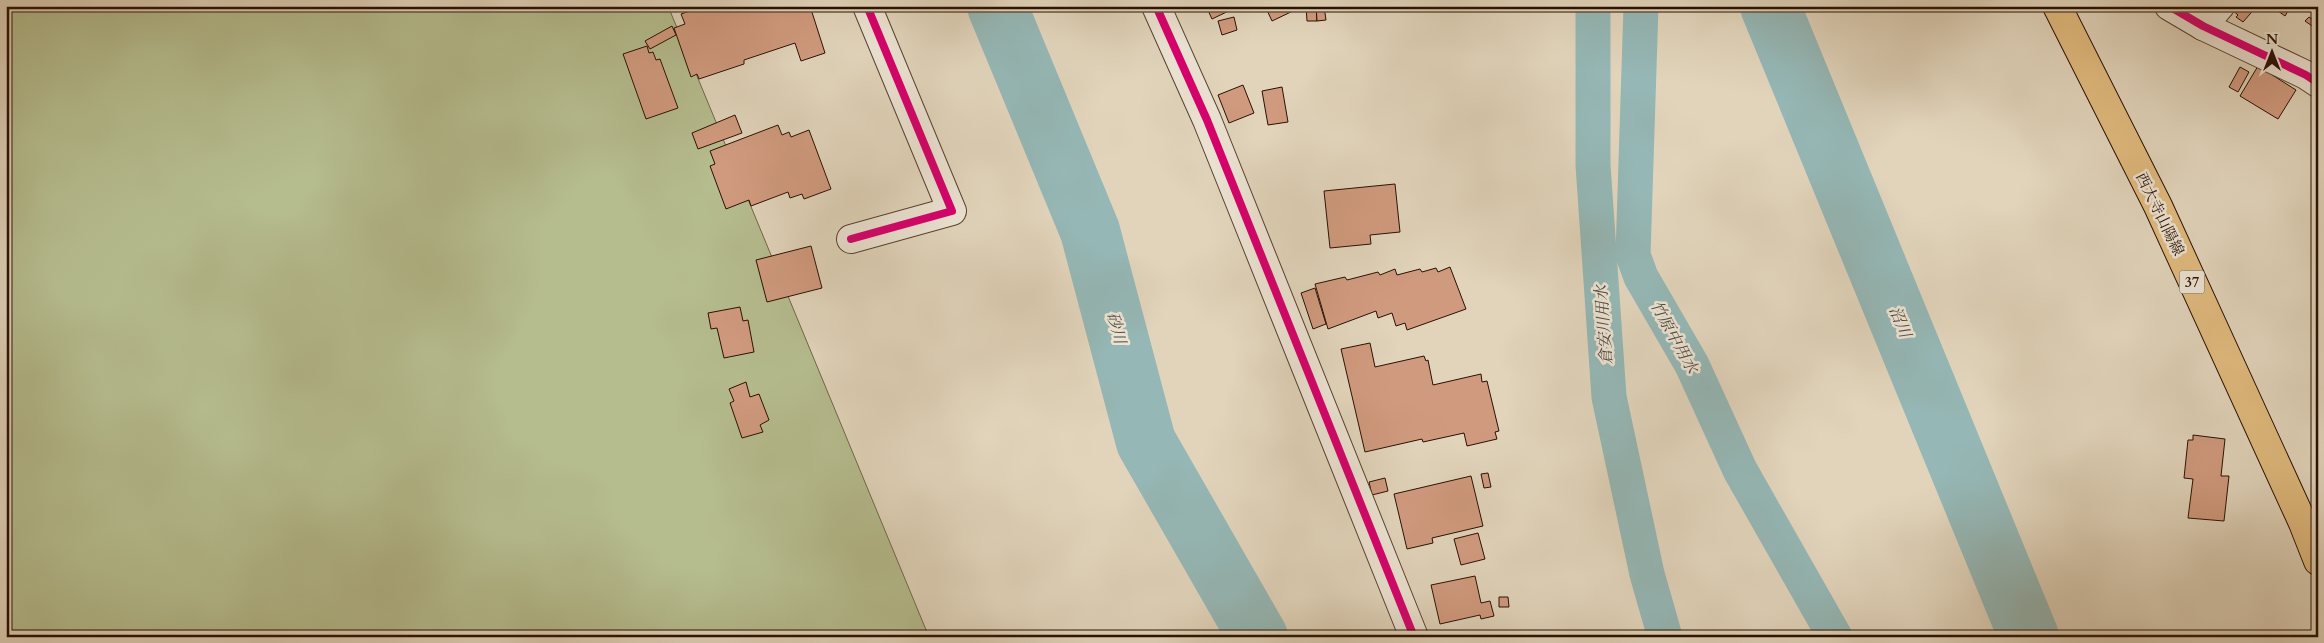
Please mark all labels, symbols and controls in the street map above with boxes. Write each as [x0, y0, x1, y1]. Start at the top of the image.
north arrow [2246, 28, 2296, 78]
text: N [2266, 30, 2278, 49]
street label: 西大寺山陽線 [2131, 169, 2189, 259]
road number: 37 [2180, 270, 2204, 294]
water label: 倉安川用水 [1590, 282, 1618, 366]
water label: 竹原中用水 [1645, 297, 1704, 379]
water label: 沼川 [1884, 303, 1917, 343]
water label: 砂川 [1101, 310, 1131, 348]

